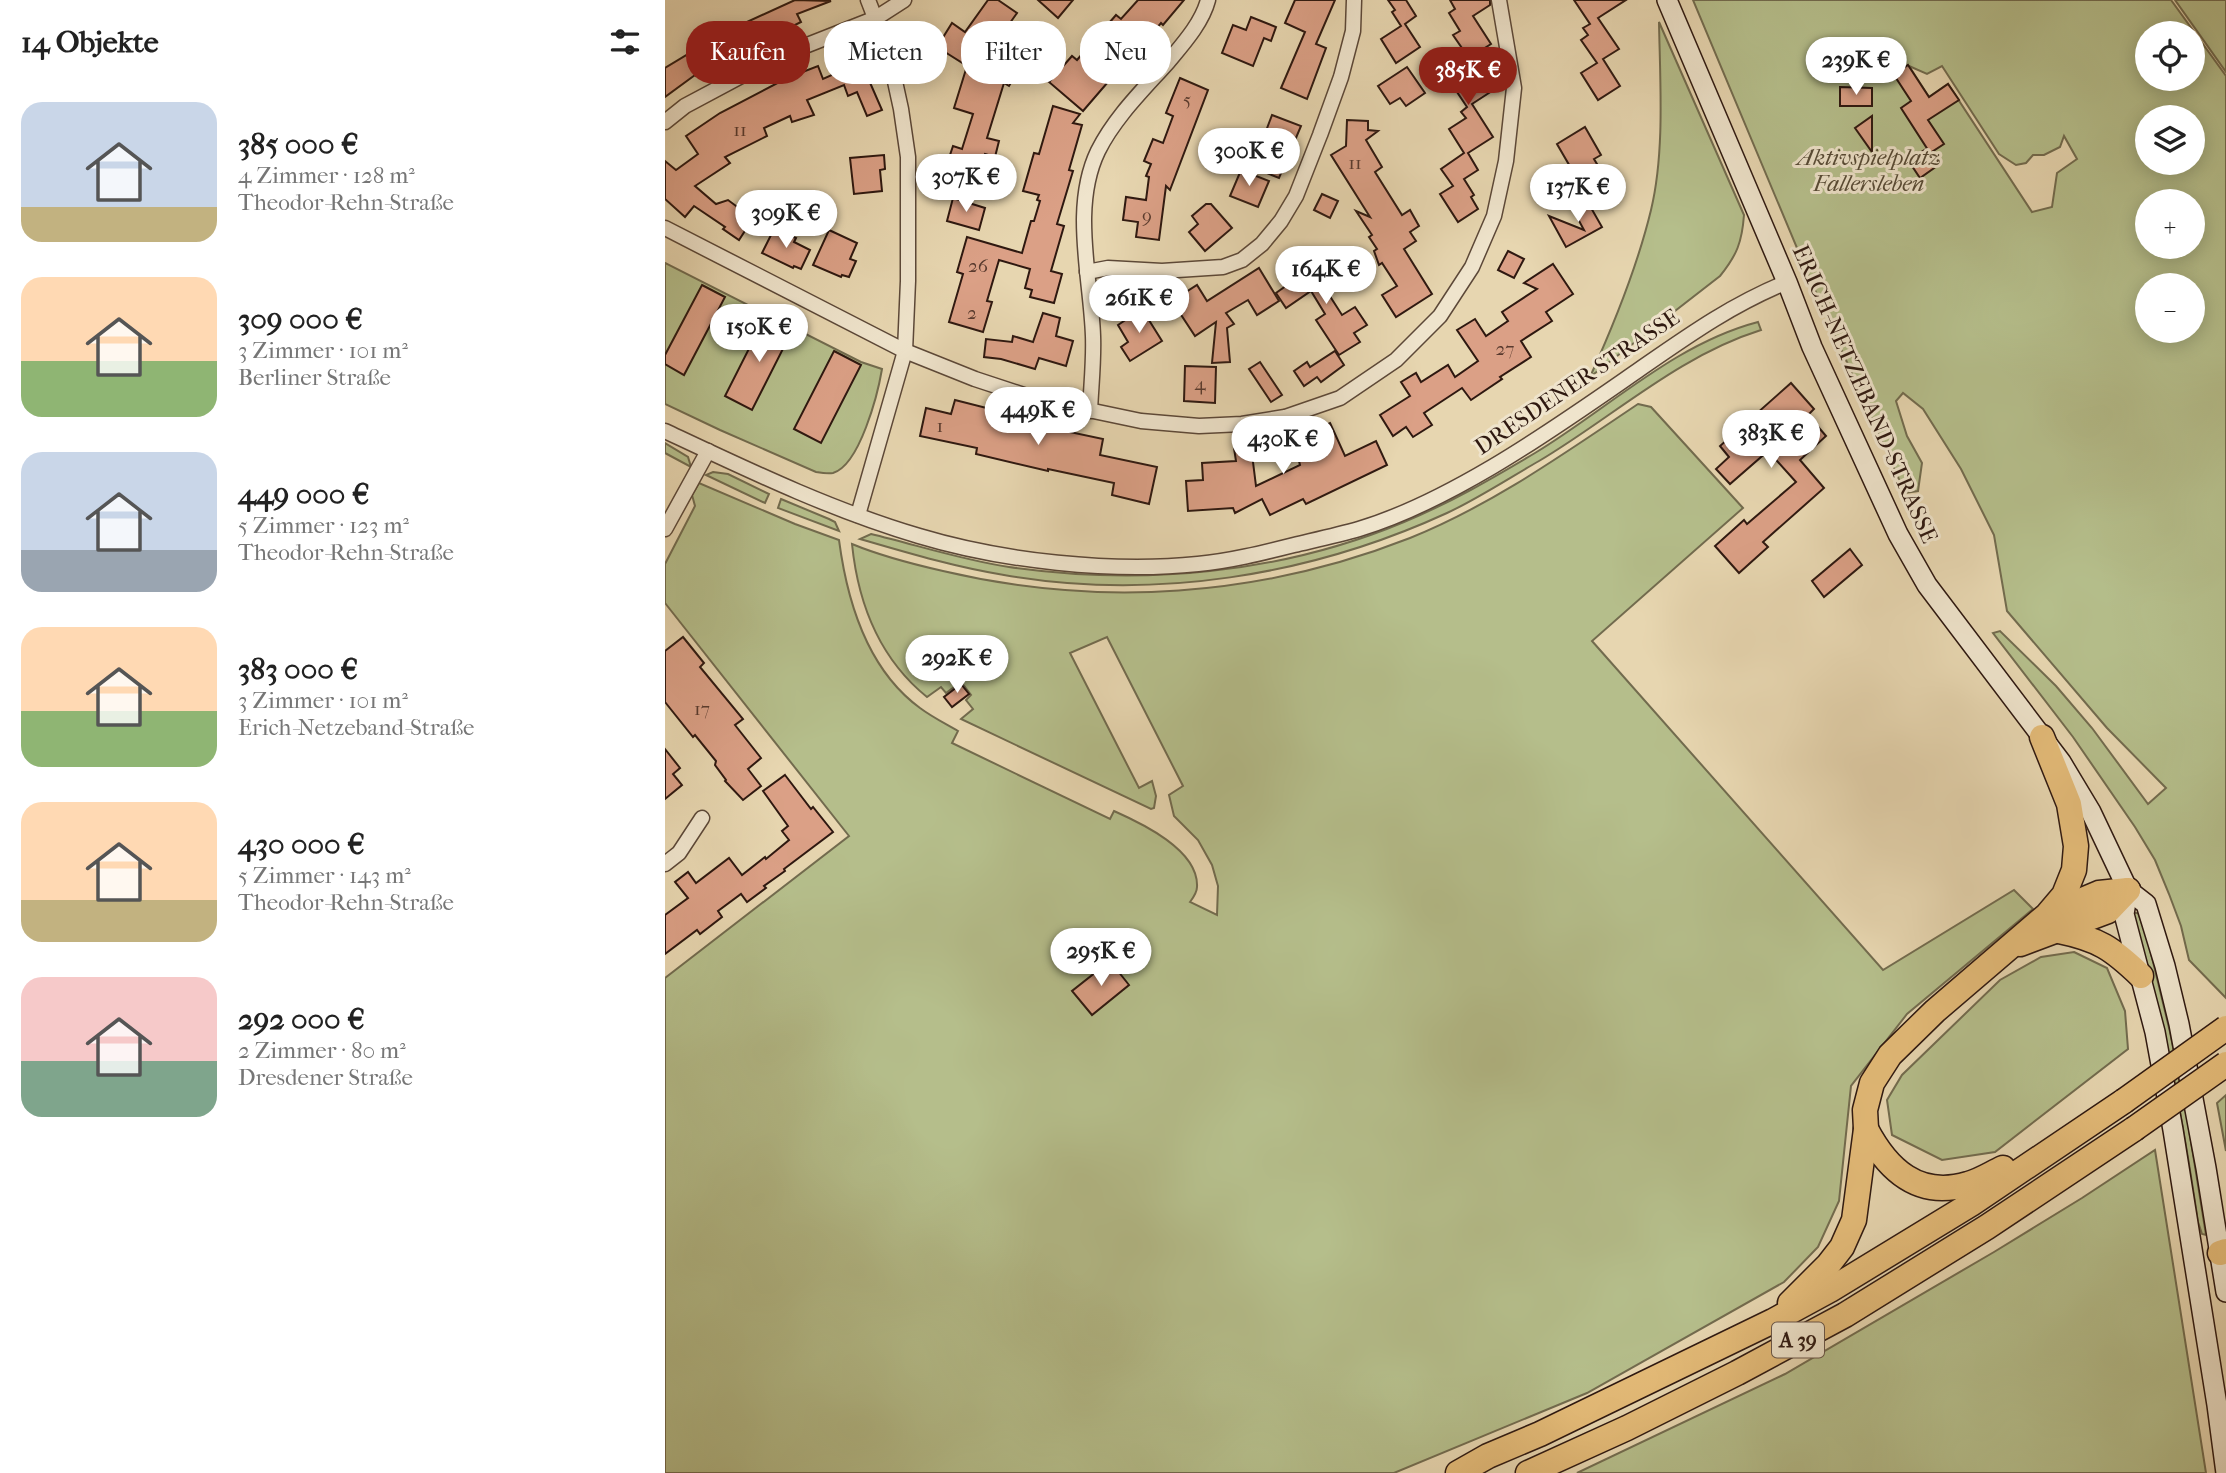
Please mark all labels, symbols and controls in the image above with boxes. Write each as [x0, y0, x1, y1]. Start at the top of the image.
chip: Kaufen [686, 21, 810, 84]
chip: Mieten [824, 21, 947, 84]
chip: Filter [961, 21, 1066, 84]
chip: Neu [1080, 21, 1171, 84]
map controls [2135, 21, 2205, 343]
button: locate [2135, 21, 2205, 91]
icon: filters [606, 23, 644, 61]
text: 14 Objekte [21, 25, 159, 60]
pin: 239K € [1799, 38, 1913, 97]
text: 239K € [1822, 46, 1890, 73]
pin: 385K € [1411, 48, 1525, 107]
text: 385K € [1435, 56, 1501, 83]
house number: 5 [1183, 89, 1191, 111]
button: layers [2135, 105, 2205, 175]
house number: 11 [733, 119, 747, 141]
text: 385 000 € [238, 127, 359, 162]
pin: 300K € [1192, 128, 1306, 188]
icon: home [77, 130, 161, 214]
text: 300K € [1214, 137, 1284, 164]
park label: Aktivspielplatz Fallersleben [1794, 144, 1941, 197]
house number: 11 [1348, 152, 1362, 174]
pin: 307K € [909, 154, 1023, 214]
text: 4 Zimmer · 128 m² [238, 162, 415, 189]
text: 307K € [932, 163, 1000, 190]
pin: 137K € [1521, 164, 1635, 224]
text: 137K € [1546, 173, 1610, 200]
text: Theodor-Rehn-Straße [238, 189, 454, 216]
button: + [2135, 189, 2205, 259]
pin: 309K € [729, 190, 843, 250]
text: 309K € [751, 199, 821, 226]
house number: 9 [1142, 205, 1152, 227]
street label: ERICH-NETZEBAND-STRASSE [1787, 241, 1943, 547]
pin: 164K € [1269, 246, 1383, 306]
house number: 26 [968, 255, 989, 277]
text: 164K € [1291, 255, 1361, 282]
button: − [2135, 273, 2205, 343]
pin: 261K € [1082, 276, 1196, 335]
text: 261K € [1105, 284, 1173, 311]
text: 309 000 € [238, 302, 363, 337]
house number: 2 [967, 302, 977, 324]
street label: DRESDENER STRASSE [1470, 303, 1684, 461]
pin: 150K € [702, 304, 816, 364]
icon: home [77, 305, 161, 389]
text: 150K € [726, 313, 792, 340]
text: 3 Zimmer · 101 m² [238, 337, 408, 364]
house number: 27 [1496, 338, 1514, 360]
text: Berliner Straße [238, 364, 391, 391]
house number: 4 [1194, 373, 1206, 395]
pin: 449K € [981, 388, 1095, 447]
text: 449K € [1001, 396, 1075, 423]
pin: 383K € [1714, 410, 1828, 470]
house number: 1 [937, 415, 943, 437]
pin: 430K € [1226, 416, 1340, 476]
text: 383K € [1738, 419, 1804, 446]
text: 430K € [1247, 425, 1319, 452]
text: 449 000 € [238, 477, 370, 512]
icon: home [77, 480, 161, 564]
text: 5 Zimmer · 123 m² [238, 512, 409, 539]
text: Theodor-Rehn-Straße [238, 539, 454, 566]
pin: 292K € [900, 636, 1014, 695]
text: 292K € [921, 644, 993, 671]
text: 383 000 € [238, 652, 358, 687]
icon: home [77, 655, 161, 739]
text: 3 Zimmer · 101 m² [238, 687, 408, 714]
house number: 17 [694, 698, 710, 720]
text: Erich-Netzeband-Straße [238, 714, 474, 741]
text: 430 000 € [238, 827, 365, 862]
icon: home [77, 830, 161, 914]
text: 5 Zimmer · 143 m² [238, 862, 411, 889]
text: Theodor-Rehn-Straße [238, 889, 454, 916]
pin: 295K € [1044, 928, 1158, 988]
text: 295K € [1066, 937, 1136, 964]
text: 292 000 € [238, 1002, 365, 1037]
icon: home [77, 1005, 161, 1089]
text: 2 Zimmer · 80 m² [238, 1037, 406, 1064]
text: Dresdener Straße [238, 1064, 413, 1091]
road number: A 39 [1772, 1322, 1824, 1358]

